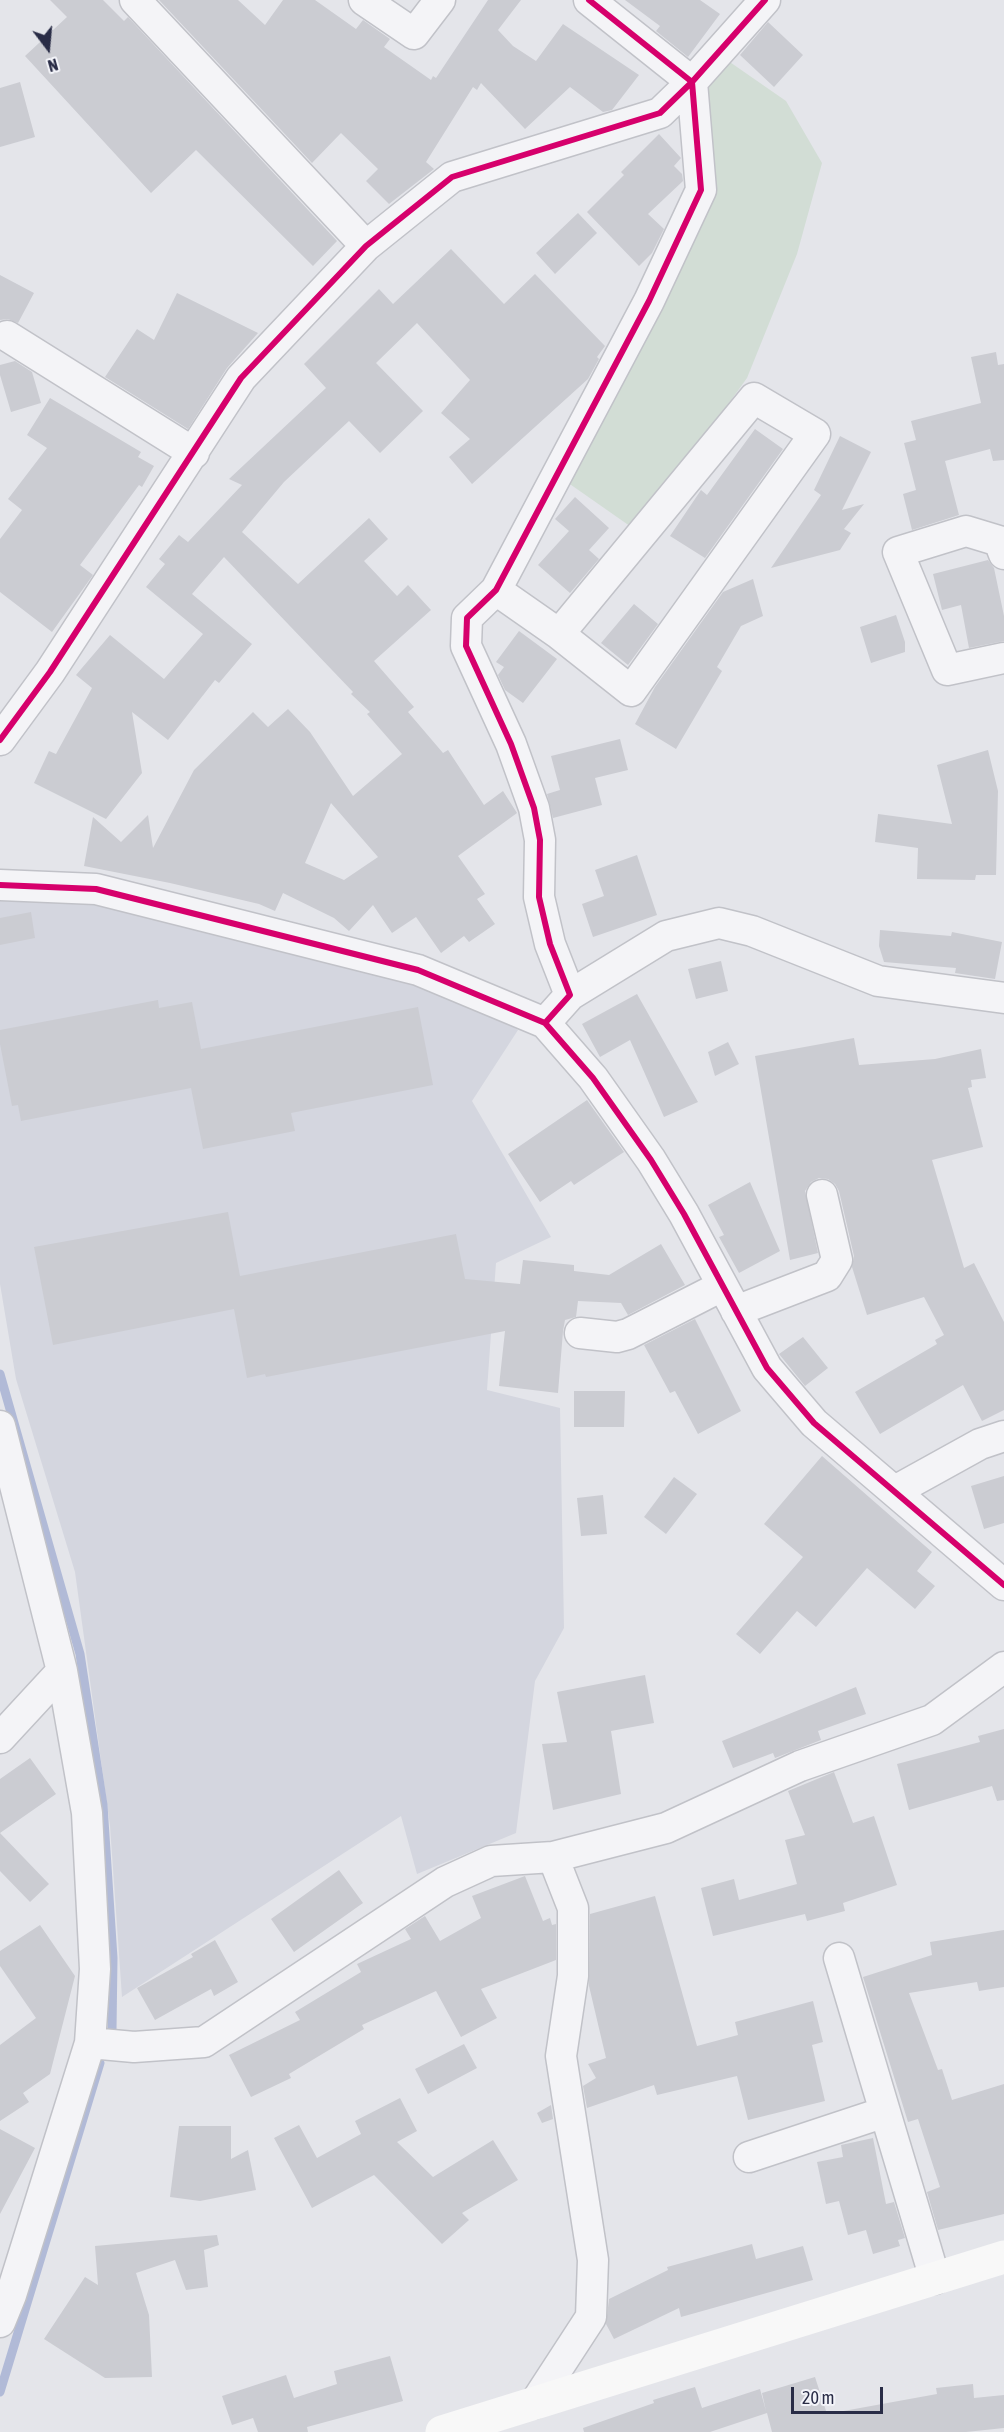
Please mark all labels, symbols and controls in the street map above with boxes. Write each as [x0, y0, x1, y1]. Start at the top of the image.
north arrow [18, 18, 78, 78]
text: N [46, 55, 60, 75]
scale bar [794, 2375, 886, 2413]
text: 20 m [802, 2387, 834, 2408]

